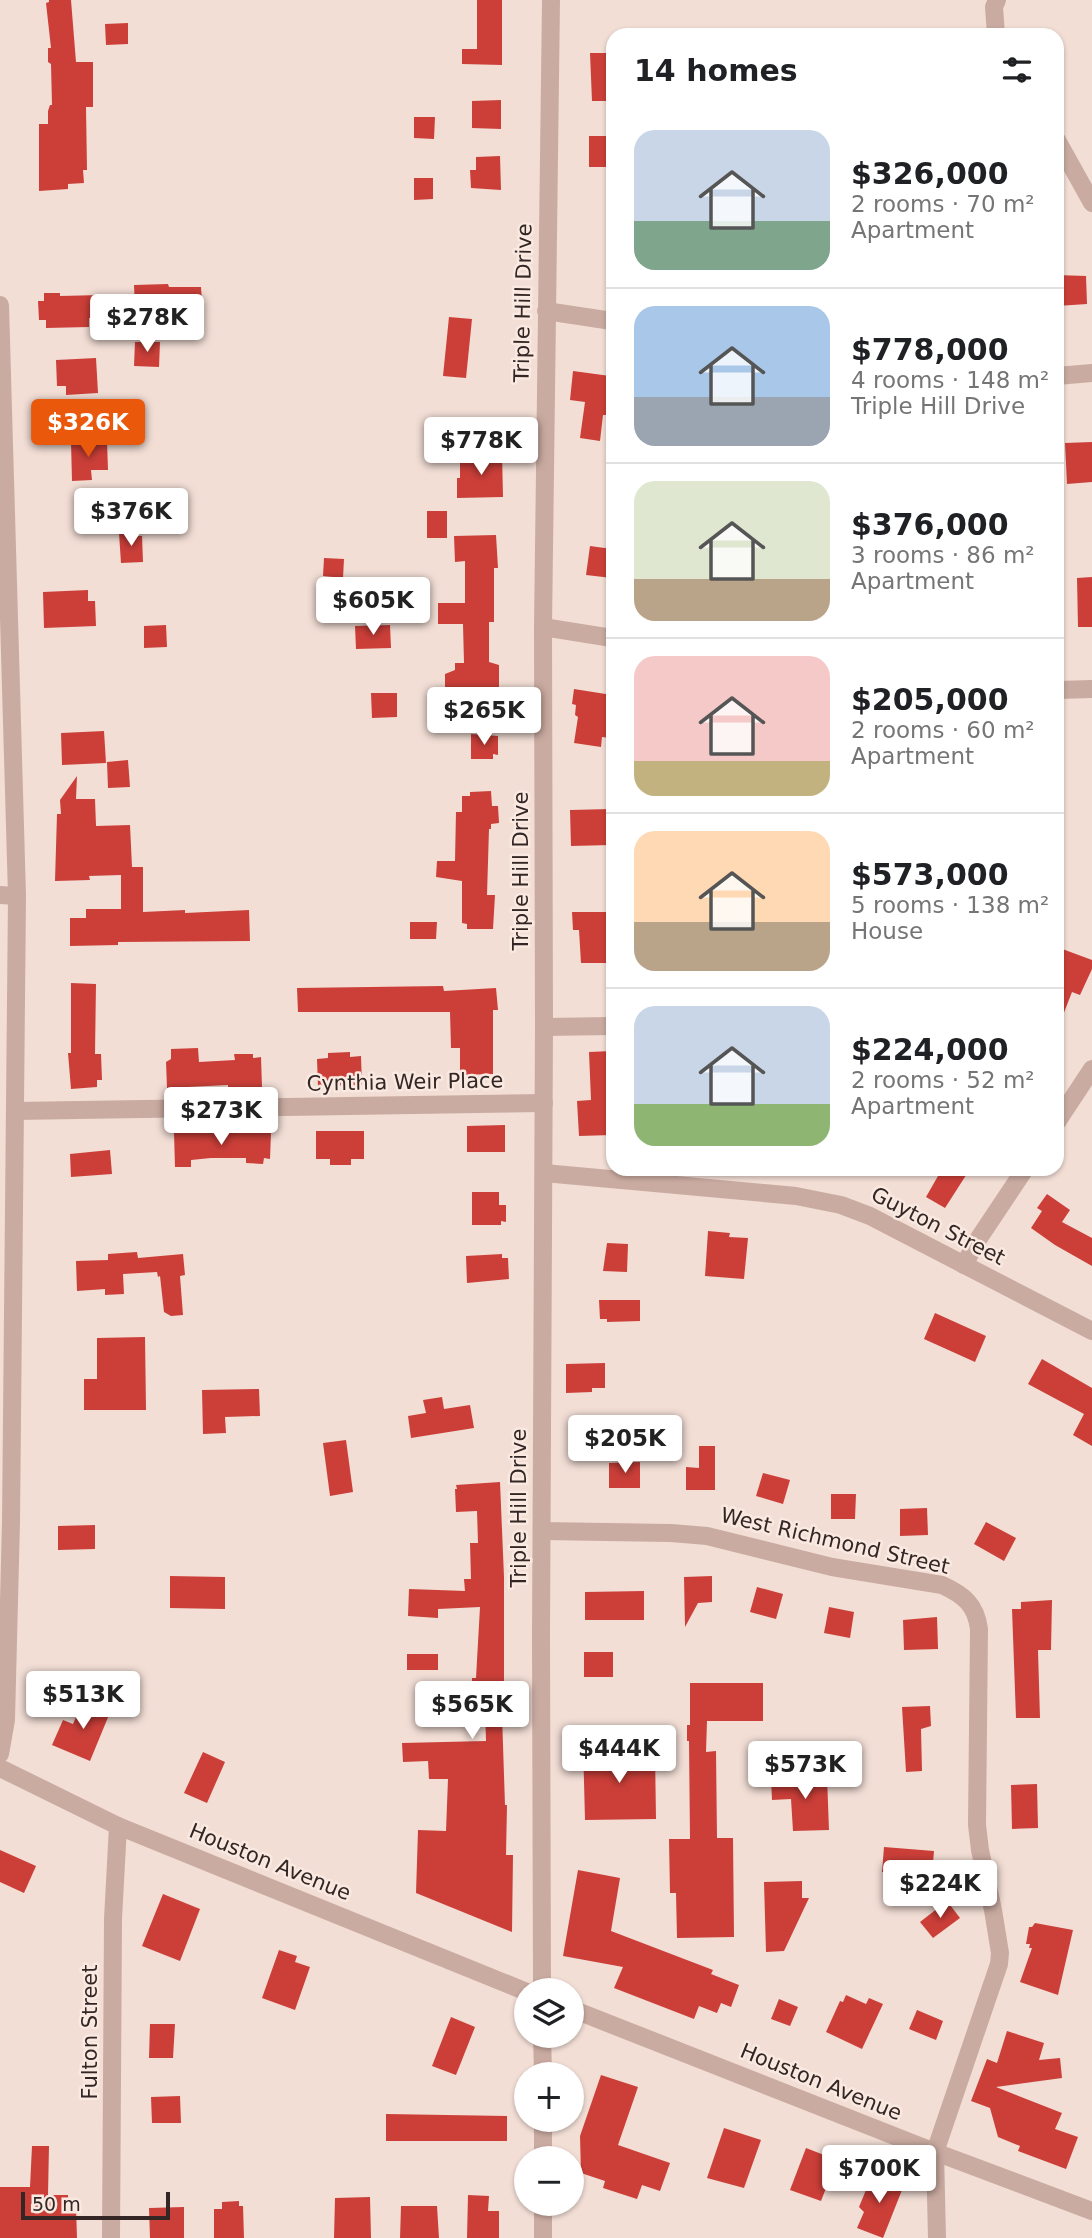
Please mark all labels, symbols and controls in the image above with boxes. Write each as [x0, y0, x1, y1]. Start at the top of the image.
icon: filters [998, 51, 1036, 89]
text: 14 homes [634, 53, 798, 88]
text: $326,000 [851, 156, 1009, 191]
icon: home [690, 158, 774, 242]
text: 2 rooms · 70 m² [851, 191, 1035, 217]
text: Apartment [851, 217, 974, 243]
street label: Triple Hill Drive [510, 223, 536, 384]
pin: $278K [98, 294, 196, 354]
text: $278K [106, 304, 188, 330]
text: $778,000 [851, 332, 1009, 367]
icon: home [690, 334, 774, 418]
text: 4 rooms · 148 m² [851, 367, 1049, 393]
text: Triple Hill Drive [851, 393, 1025, 419]
pin: $326K [39, 400, 137, 459]
text: $326K [47, 409, 129, 435]
pin: $778K [432, 418, 530, 477]
text: $778K [440, 427, 522, 453]
pin: $376K [82, 489, 180, 548]
text: $376K [90, 498, 172, 524]
text: $376,000 [851, 507, 1009, 542]
icon: home [690, 509, 774, 593]
text: 3 rooms · 86 m² [851, 542, 1035, 568]
text: Apartment [851, 568, 974, 594]
pin: $605K [324, 578, 422, 637]
text: $605K [332, 587, 414, 613]
text: $205,000 [851, 682, 1009, 717]
icon: home [690, 684, 774, 768]
pin: $265K [435, 688, 533, 747]
text: $265K [443, 697, 525, 723]
text: 2 rooms · 60 m² [851, 717, 1035, 743]
text: Apartment [851, 743, 974, 769]
street label: Triple Hill Drive [509, 792, 533, 951]
text: $573,000 [851, 857, 1009, 892]
icon: home [690, 859, 774, 943]
text: 5 rooms · 138 m² [851, 892, 1049, 918]
text: House [851, 918, 923, 944]
text: $224,000 [851, 1032, 1009, 1067]
icon: home [690, 1034, 774, 1118]
text: 2 rooms · 52 m² [851, 1067, 1035, 1093]
street label: Cynthia Weir Place [306, 1068, 504, 1096]
pin: $273K [172, 1088, 270, 1147]
text: Apartment [851, 1093, 974, 1119]
text: $273K [180, 1097, 262, 1123]
street label: Guyton Street [867, 1182, 1009, 1270]
pin: $205K [576, 1416, 674, 1475]
text: $205K [584, 1425, 666, 1451]
street label: Triple Hill Drive [507, 1429, 531, 1588]
street label: West Richmond Street [718, 1503, 952, 1579]
pin: $513K [34, 1672, 132, 1731]
text: $513K [42, 1681, 124, 1707]
pin: $565K [423, 1682, 521, 1741]
text: $565K [431, 1691, 513, 1717]
pin: $444K [570, 1726, 668, 1785]
text: $444K [578, 1735, 660, 1761]
pin: $573K [756, 1742, 854, 1801]
text: $573K [764, 1751, 846, 1777]
street label: Houston Avenue [186, 1819, 354, 1905]
pin: $224K [891, 1860, 989, 1920]
text: $224K [899, 1870, 981, 1896]
street label: Fulton Street [78, 1965, 102, 2099]
map controls [514, 1978, 584, 2216]
button: layers [514, 1978, 584, 2048]
street label: Houston Avenue [737, 2039, 905, 2125]
button: + [514, 2062, 584, 2132]
button: − [514, 2146, 584, 2216]
pin: $700K [830, 2146, 928, 2205]
text: $700K [838, 2155, 920, 2181]
scale bar [21, 2189, 170, 2221]
text: 50 m [32, 2193, 81, 2215]

